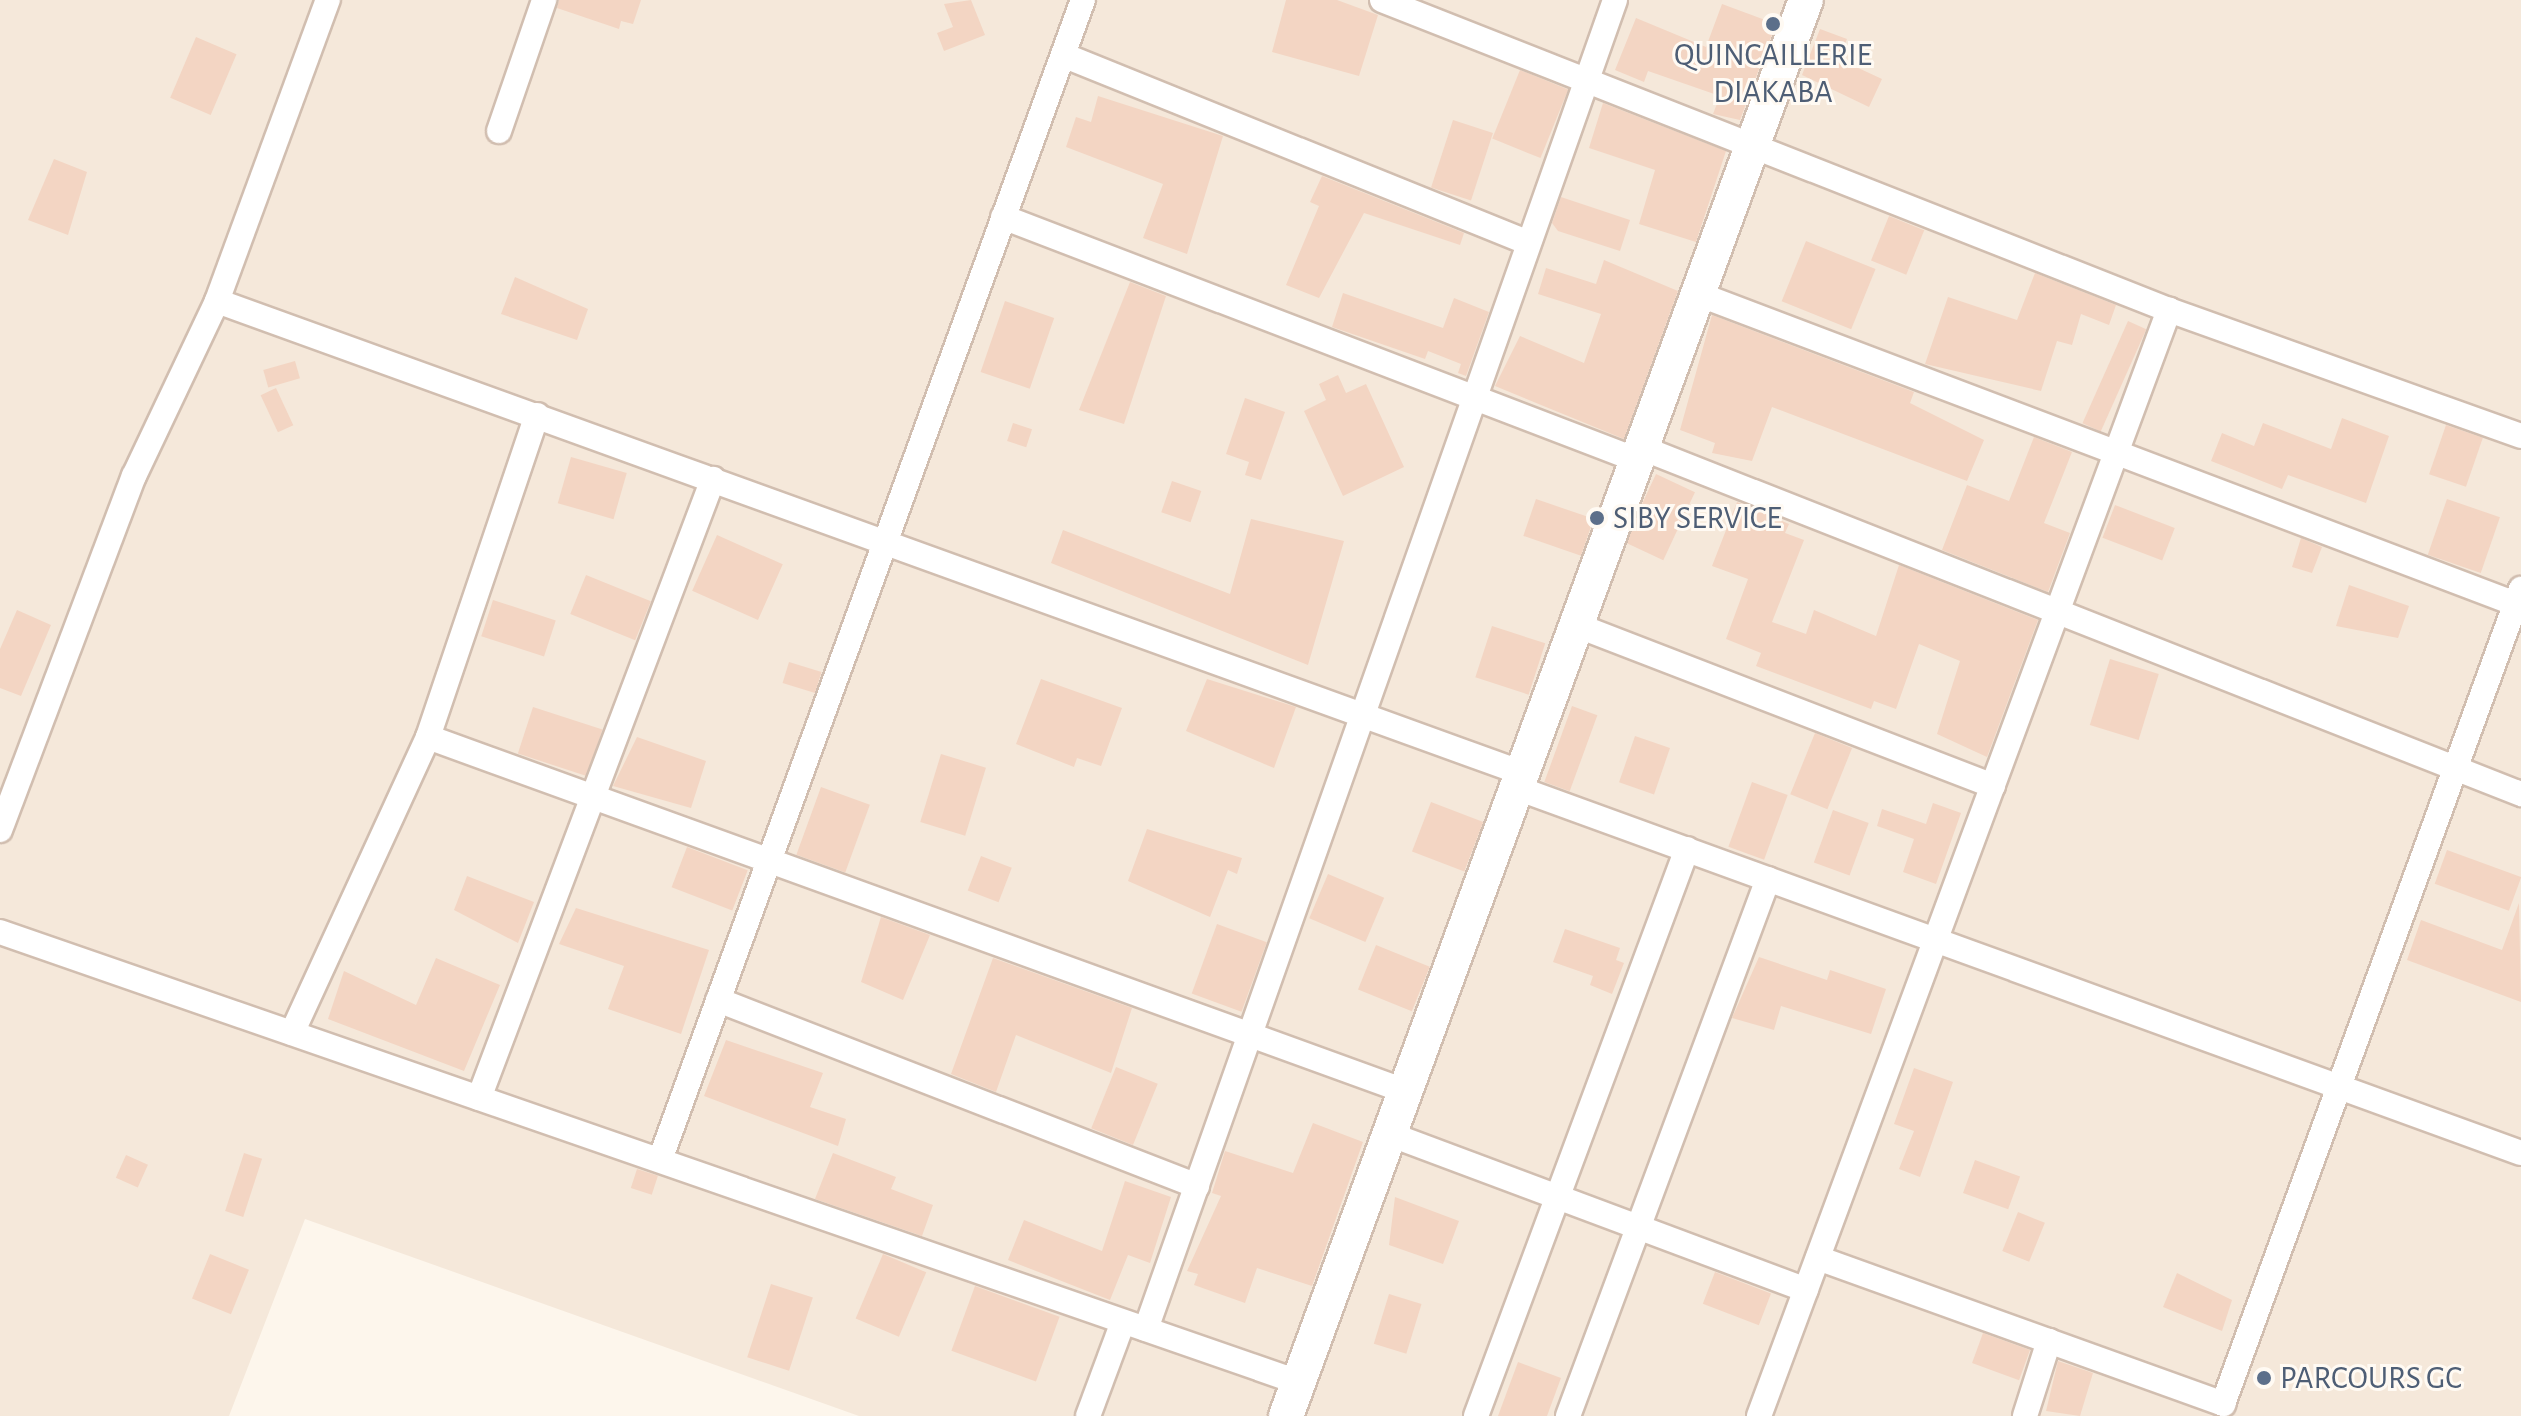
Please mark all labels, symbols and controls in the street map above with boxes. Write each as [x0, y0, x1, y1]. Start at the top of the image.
marker: QUINCAILLERIE DIAKABA [1764, 15, 1782, 33]
place label: QUINCAILLERIE DIAKABA [1674, 37, 1872, 112]
place label: SIBY SERVICE [1613, 499, 1782, 537]
marker: SIBY SERVICE [1588, 509, 1606, 527]
place label: PARCOURS GC [2280, 1359, 2462, 1397]
marker: PARCOURS GC [2255, 1369, 2273, 1387]

